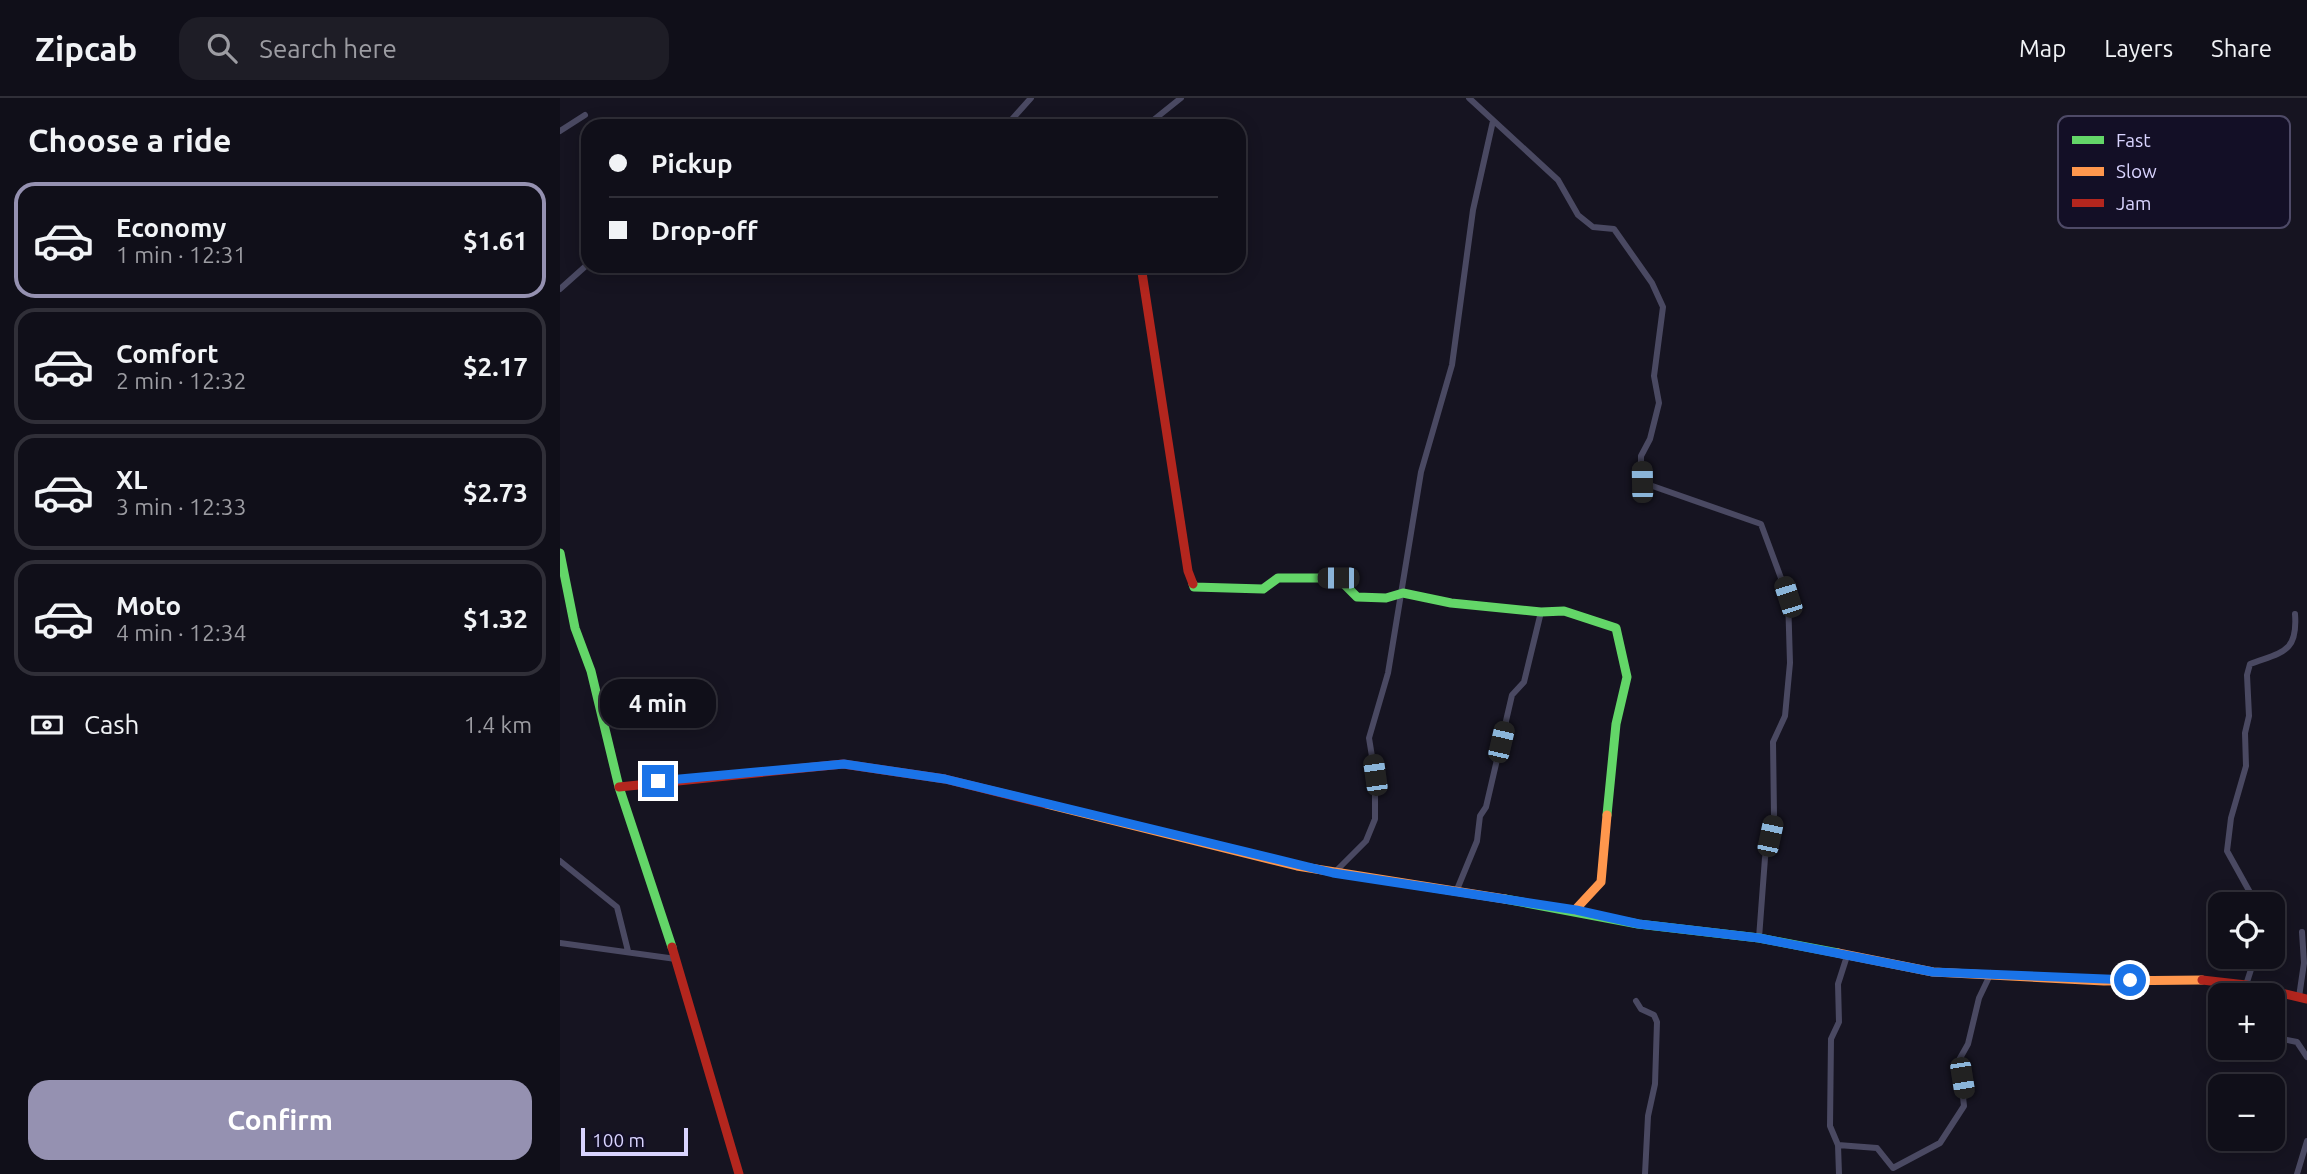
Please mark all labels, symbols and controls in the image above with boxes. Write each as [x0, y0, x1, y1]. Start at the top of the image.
search box [179, 17, 669, 80]
icon: search [203, 29, 241, 67]
text: Zipcab [35, 30, 137, 67]
text: Search here [259, 34, 397, 63]
text: Map [2019, 35, 2066, 62]
text: Layers [2104, 35, 2173, 62]
text: Share [2211, 35, 2272, 62]
legend [2058, 116, 2290, 228]
text: Choose a ride [28, 122, 231, 158]
text: Fast [2116, 129, 2151, 151]
text: Pickup [651, 149, 733, 178]
text: Slow [2116, 160, 2157, 182]
text: Jam [2116, 192, 2152, 214]
icon: car [32, 209, 95, 272]
text: Economy [116, 213, 226, 242]
text: Drop-off [651, 216, 758, 245]
text: $1.61 [463, 226, 528, 255]
text: 1 min · 12:31 [116, 242, 247, 267]
icon: car [32, 335, 95, 398]
text: Comfort [116, 339, 219, 368]
text: $2.17 [463, 352, 528, 381]
text: 2 min · 12:32 [116, 368, 247, 393]
icon: car [32, 461, 95, 524]
car [1632, 461, 1653, 503]
text: XL [116, 465, 147, 494]
text: $2.73 [463, 478, 528, 507]
text: 3 min · 12:33 [116, 494, 247, 519]
car [1318, 568, 1360, 589]
car [1772, 574, 1805, 620]
icon: car [32, 587, 95, 650]
text: Moto [116, 591, 181, 620]
text: $1.32 [463, 604, 528, 633]
text: 4 min · 12:34 [116, 620, 247, 645]
callout: 4 min [600, 680, 716, 728]
text: 4 min [629, 691, 687, 716]
icon: cash [28, 706, 66, 744]
text: Cash [84, 710, 139, 739]
text: 1.4 km [464, 712, 532, 737]
car [1487, 719, 1516, 765]
car [1362, 753, 1389, 797]
route end [642, 765, 674, 797]
car [1756, 813, 1785, 859]
map controls [2208, 892, 2285, 1151]
button: locate [2208, 892, 2285, 969]
route start [2114, 964, 2146, 996]
button: + [2208, 983, 2285, 1060]
car [1949, 1056, 1976, 1100]
button: − [2208, 1074, 2285, 1151]
button: Confirm [28, 1080, 532, 1160]
scale bar [581, 1125, 688, 1157]
text: 100 m [592, 1129, 645, 1151]

